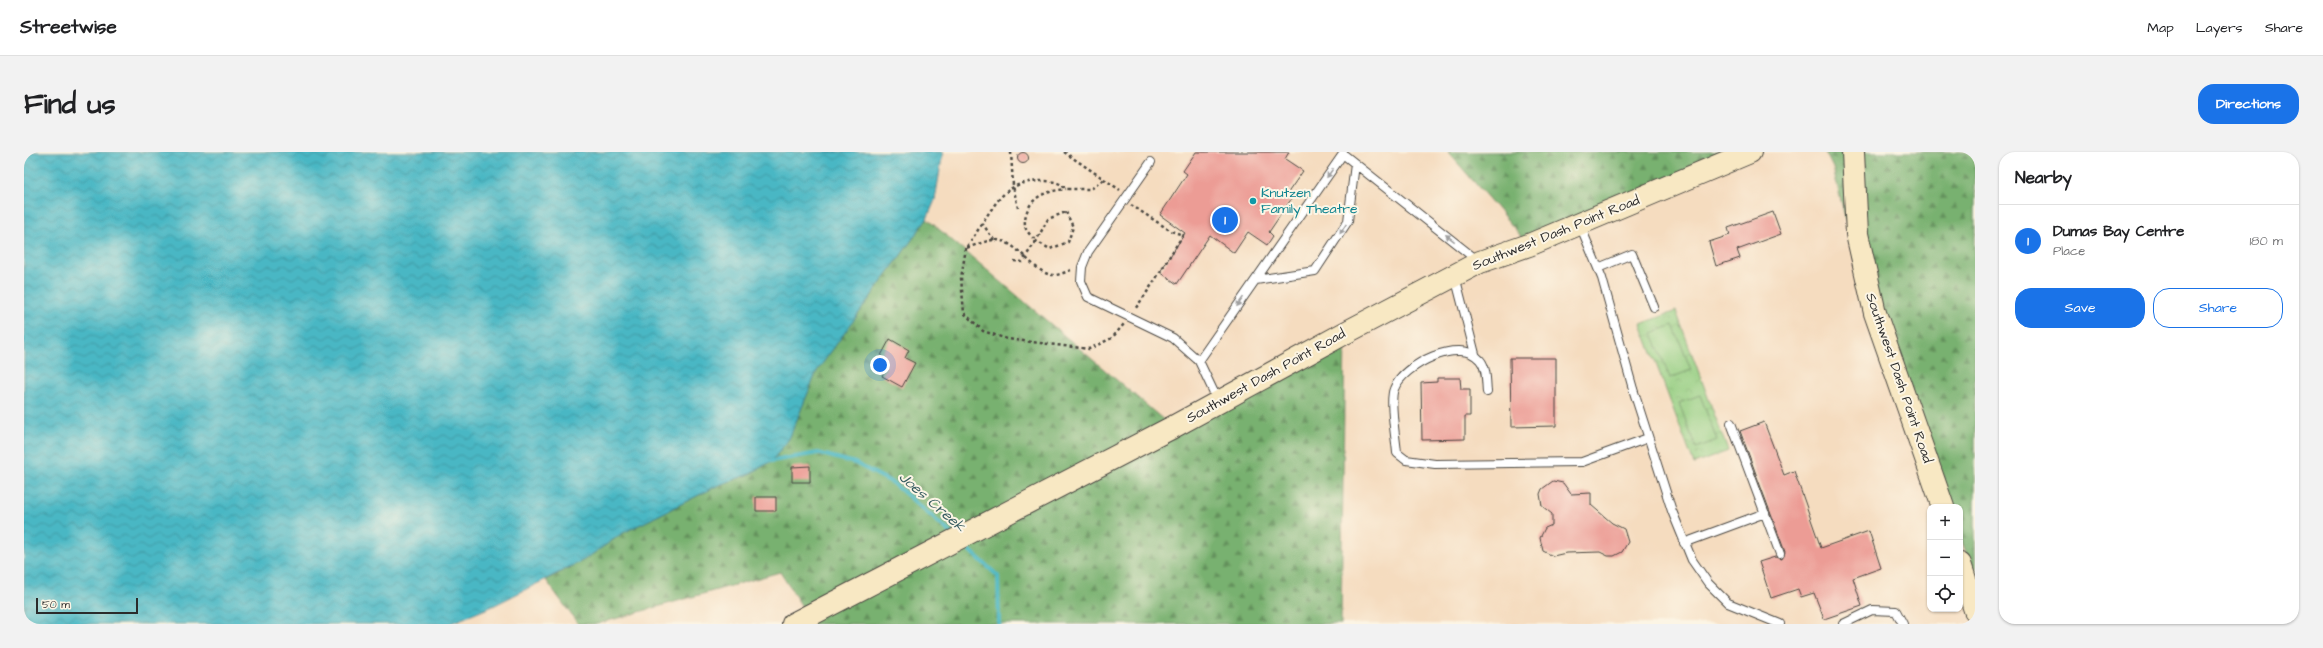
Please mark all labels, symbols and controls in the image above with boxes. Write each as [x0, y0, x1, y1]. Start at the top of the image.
text: Streetwise [20, 14, 117, 41]
text: Map [2147, 18, 2174, 38]
text: Layers [2196, 18, 2243, 38]
text: Share [2265, 18, 2303, 38]
button: Directions [2198, 84, 2299, 124]
text: Find us [24, 85, 115, 124]
text: Nearby [2015, 166, 2072, 190]
one-way arrow [1326, 167, 1334, 178]
place label: Knutzen Family Theatre [1261, 183, 1358, 219]
street label: Southwest Dash Point Road [1469, 190, 1643, 276]
marker: Knutzen Family Theatre [1248, 196, 1258, 206]
pin: 1 [1212, 205, 1238, 235]
text: Dumas Bay Centre [2053, 221, 2184, 242]
one-way arrow [1339, 224, 1347, 234]
text: 1 [2027, 232, 2029, 250]
text: 180 m [2249, 232, 2283, 250]
one-way arrow [1444, 234, 1455, 243]
text: Place [2053, 242, 2085, 260]
button: Save [2015, 288, 2145, 328]
button: Share [2153, 288, 2283, 328]
street label: Southwest Dash Point Road [1860, 290, 1938, 466]
one-way arrow [1236, 297, 1244, 308]
street label: Southwest Dash Point Road [1183, 324, 1349, 428]
your location [870, 355, 890, 375]
water label: Joes Creek [894, 467, 971, 537]
map controls [1927, 504, 1963, 612]
button: + [1927, 504, 1963, 540]
button: − [1927, 540, 1963, 576]
button: locate [1927, 576, 1963, 612]
scale bar [36, 596, 138, 615]
text: 50 m [42, 597, 70, 612]

